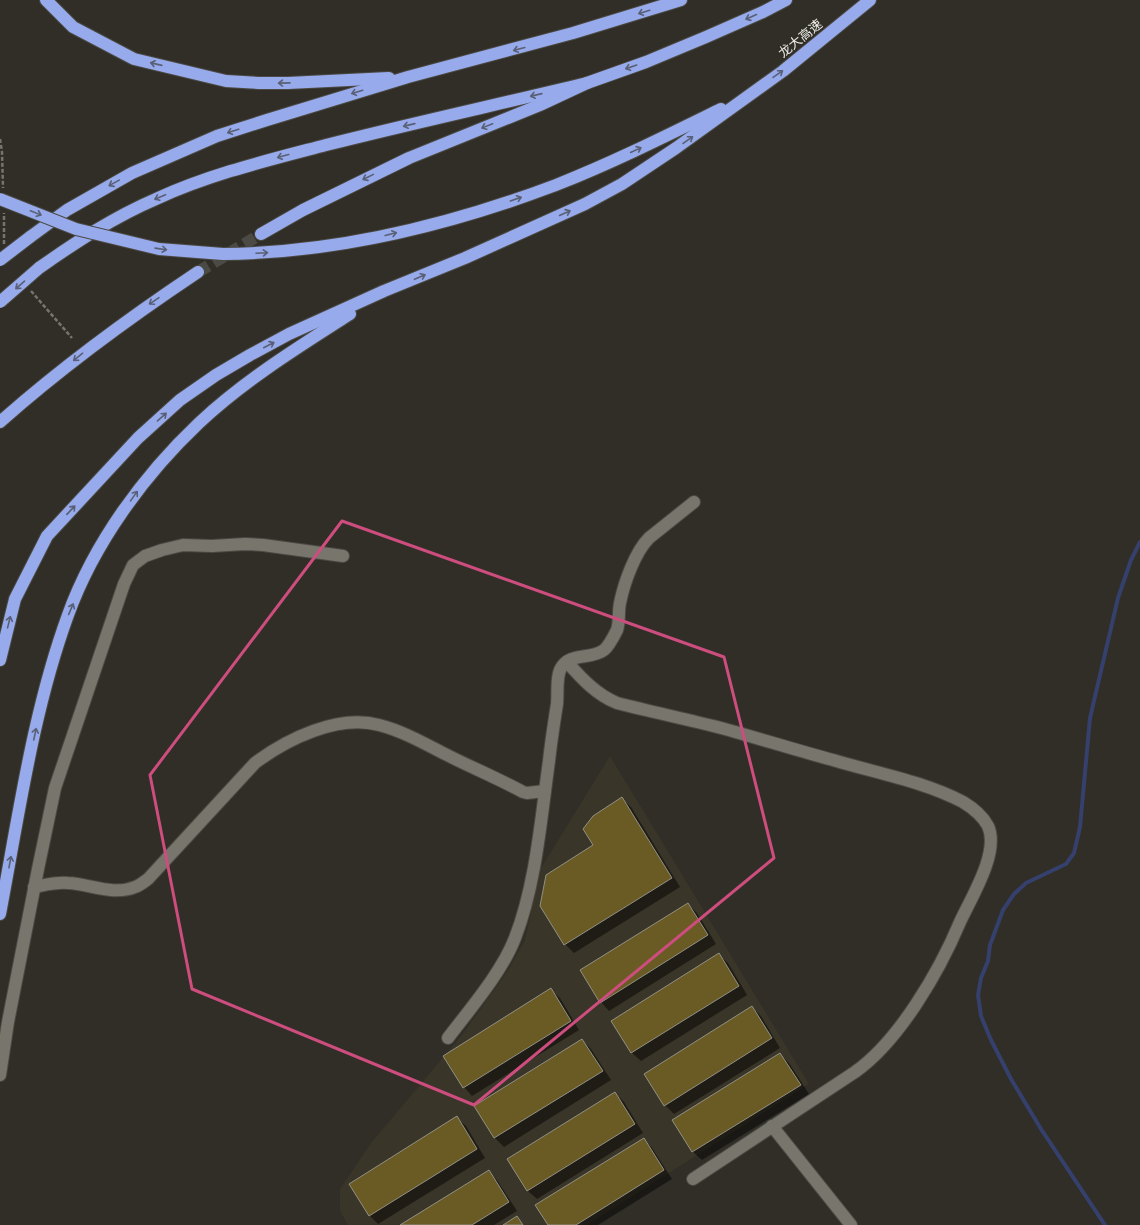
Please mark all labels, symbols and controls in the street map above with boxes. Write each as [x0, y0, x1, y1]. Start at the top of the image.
one-way arrow [637, 9, 650, 16]
one-way arrow [745, 14, 757, 21]
street label: 龙大高速 [775, 16, 825, 61]
one-way arrow [512, 45, 525, 53]
one-way arrow [150, 60, 163, 67]
one-way arrow [626, 64, 638, 72]
one-way arrow [773, 70, 784, 78]
one-way arrow [278, 79, 291, 87]
one-way arrow [351, 89, 364, 96]
one-way arrow [529, 92, 542, 100]
one-way arrow [403, 122, 416, 129]
one-way arrow [482, 123, 494, 131]
one-way arrow [227, 128, 240, 135]
one-way arrow [683, 136, 694, 144]
one-way arrow [630, 146, 642, 153]
one-way arrow [277, 153, 290, 161]
one-way arrow [362, 174, 374, 181]
one-way arrow [108, 179, 120, 187]
one-way arrow [154, 194, 166, 201]
one-way arrow [509, 195, 522, 202]
one-way arrow [558, 209, 570, 216]
one-way arrow [30, 210, 42, 218]
one-way arrow [384, 230, 397, 237]
one-way arrow [154, 245, 167, 253]
one-way arrow [255, 249, 268, 257]
one-way arrow [414, 272, 426, 280]
one-way arrow [14, 281, 25, 290]
one-way arrow [148, 297, 159, 305]
one-way arrow [263, 340, 275, 348]
one-way arrow [72, 353, 83, 362]
one-way arrow [157, 412, 167, 421]
one-way arrow [130, 491, 138, 502]
one-way arrow [66, 505, 76, 515]
one-way arrow [67, 604, 75, 616]
one-way arrow [6, 616, 14, 629]
one-way arrow [31, 728, 39, 741]
one-way arrow [6, 856, 14, 869]

